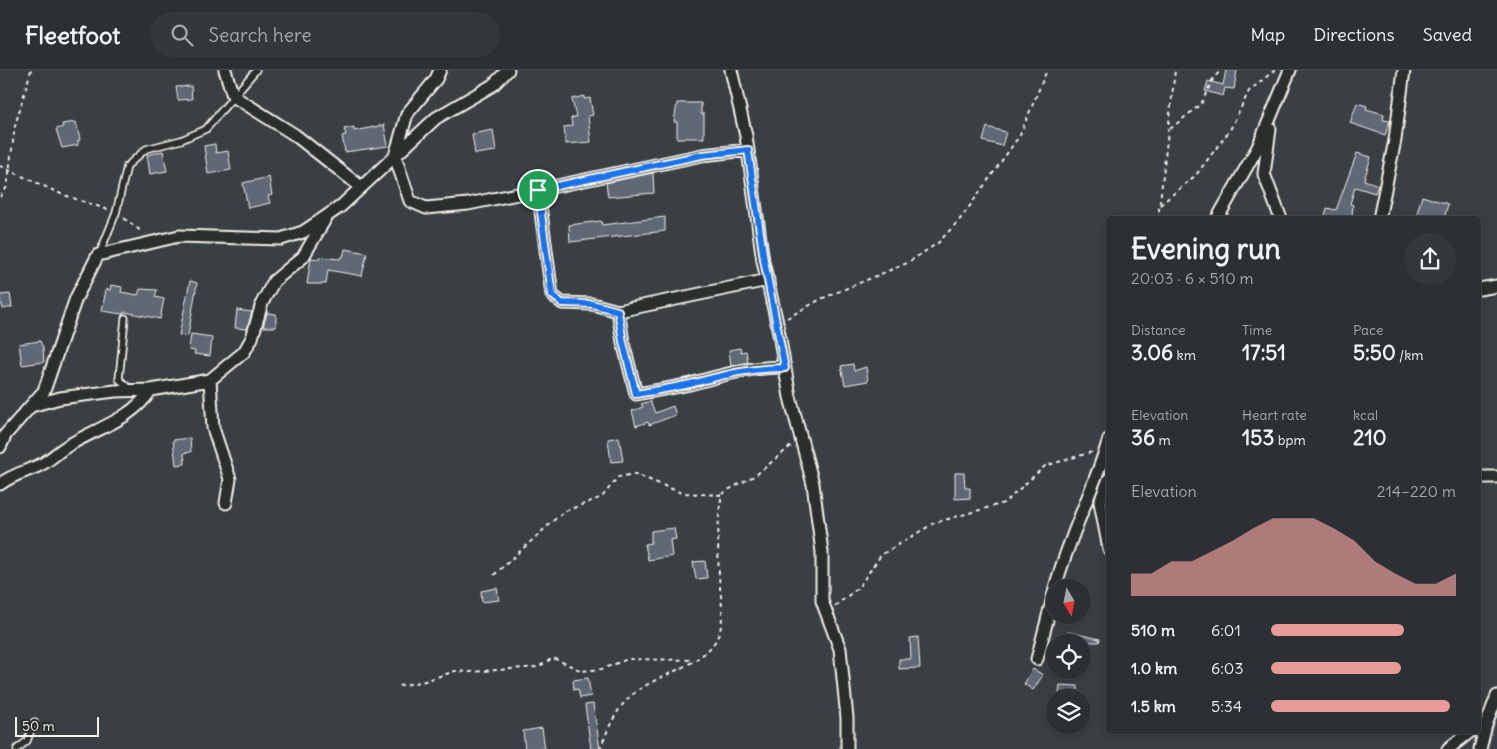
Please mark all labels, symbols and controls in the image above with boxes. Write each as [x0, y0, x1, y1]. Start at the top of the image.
search box [150, 12, 500, 57]
text: Fleetfoot [25, 20, 120, 50]
icon: search [168, 21, 196, 49]
text: Search here [208, 23, 311, 47]
text: Map [1250, 23, 1285, 46]
text: Directions [1313, 23, 1395, 46]
text: Saved [1423, 23, 1472, 46]
pin [517, 169, 559, 211]
icon: arrive [524, 176, 552, 204]
text: Evening run [1131, 231, 1281, 267]
button: share [1404, 233, 1456, 285]
text: 20:03 · 6 × 510 m [1131, 268, 1254, 288]
text: Distance [1131, 321, 1186, 339]
text: Time [1242, 321, 1272, 339]
text: Pace [1353, 321, 1383, 339]
text: 3.06 [1131, 339, 1173, 366]
text: 17:51 [1242, 339, 1286, 366]
text: 5:50 [1353, 339, 1396, 366]
text: km [1173, 346, 1196, 364]
text: /km [1396, 346, 1424, 364]
text: Elevation [1131, 406, 1188, 424]
text: Heart rate [1242, 406, 1307, 424]
text: kcal [1353, 406, 1378, 424]
text: 36 [1131, 424, 1155, 451]
text: 153 [1242, 424, 1274, 451]
text: 210 [1353, 424, 1387, 451]
text: m [1155, 431, 1171, 449]
text: bpm [1274, 431, 1306, 449]
text: Elevation [1131, 481, 1197, 501]
text: 214–220 m [1377, 481, 1456, 501]
north arrow [1046, 579, 1091, 624]
map controls [1046, 579, 1091, 734]
text: 510 m [1131, 620, 1175, 640]
text: 6:01 [1211, 620, 1241, 640]
button: locate [1046, 634, 1091, 679]
text: 1.0 km [1131, 658, 1177, 678]
text: 6:03 [1211, 658, 1243, 678]
button: layers [1046, 689, 1091, 734]
text: 1.5 km [1131, 696, 1176, 716]
text: 5:34 [1211, 696, 1242, 716]
scale bar [15, 714, 99, 737]
text: 50 m [22, 717, 55, 735]

